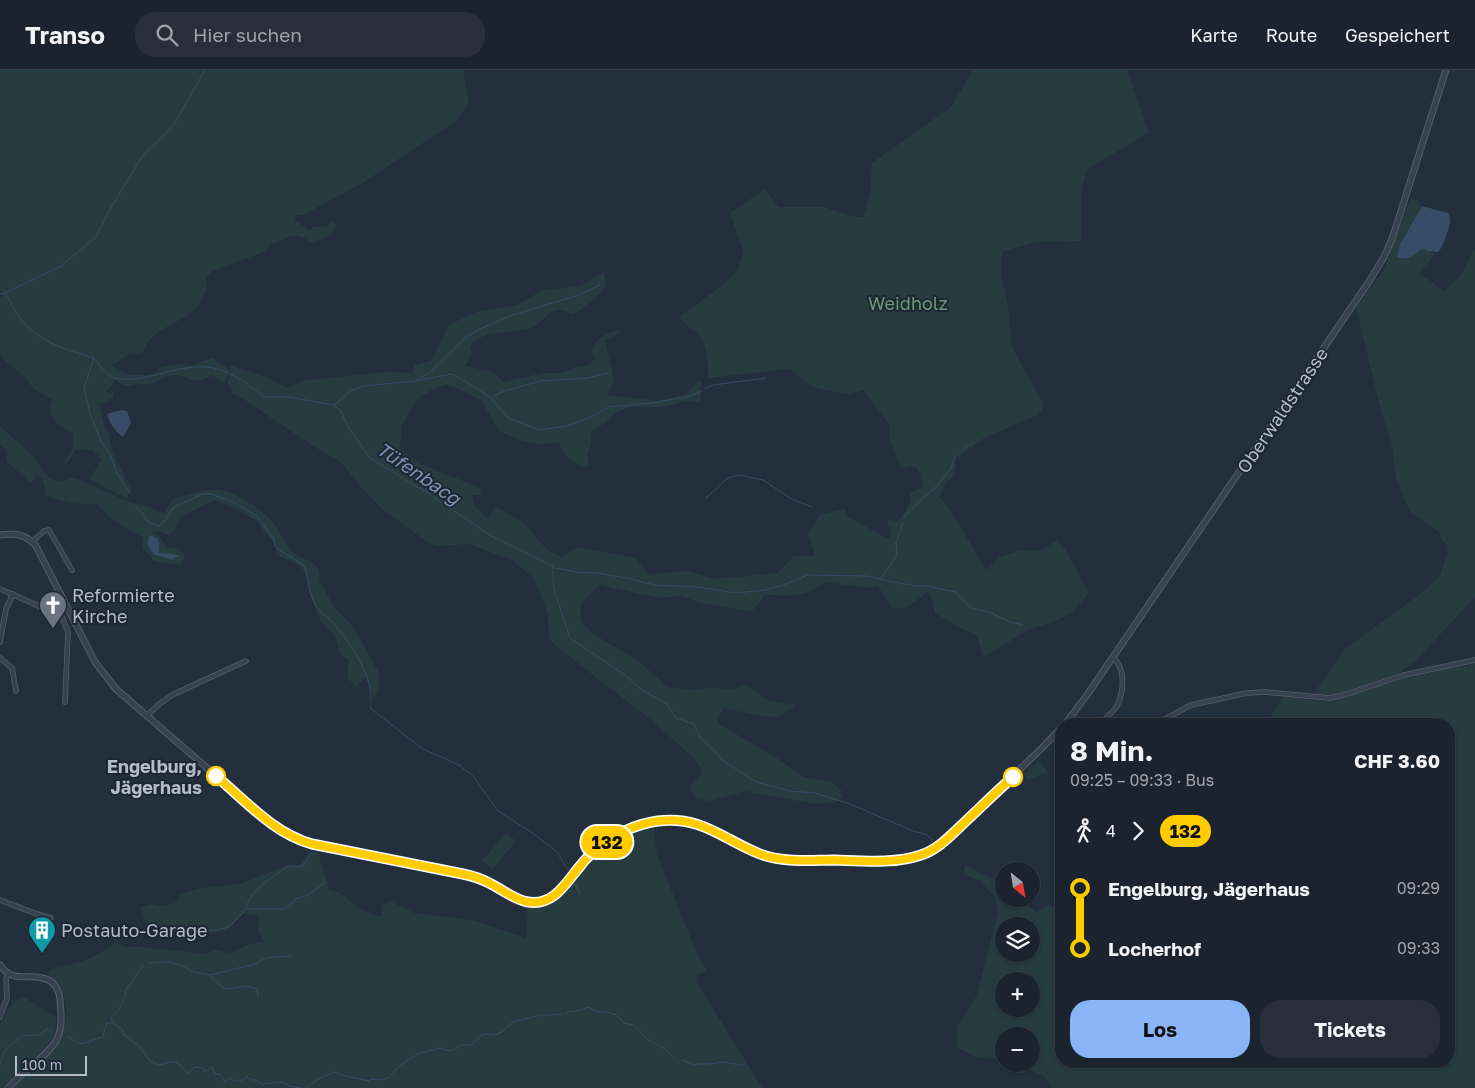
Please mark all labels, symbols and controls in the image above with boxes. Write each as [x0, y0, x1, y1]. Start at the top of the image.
search box [135, 12, 485, 57]
text: Transo [25, 20, 105, 49]
icon: search [153, 21, 181, 49]
text: Hier suchen [193, 23, 302, 46]
text: Karte [1190, 24, 1238, 46]
text: Route [1266, 24, 1317, 46]
text: Gespeichert [1345, 24, 1450, 46]
park label: Weidholz [868, 292, 948, 314]
street label: Oberwaldstrasse [1232, 343, 1332, 477]
water label: Tüfenbacg [373, 437, 466, 510]
place label: Reformierte Kirche [72, 584, 175, 627]
church icon: Reformierte Kirche [38, 590, 68, 629]
text: 8 Min. [1070, 734, 1153, 767]
text: CHF 3.60 [1354, 749, 1440, 772]
place label: Engelburg, Jägerhaus [107, 755, 202, 798]
marker: Engelburg, Jägerhaus [206, 766, 226, 786]
unlabelled marker [1003, 767, 1023, 787]
text: 09:25 – 09:33 · Bus [1070, 770, 1214, 790]
icon: walk [1070, 817, 1098, 845]
icon: forward [1124, 817, 1152, 845]
text: 132 [1170, 820, 1201, 842]
text: 4 [1106, 821, 1116, 841]
line badge: 132 [578, 826, 636, 858]
text: 132 [591, 831, 623, 853]
north arrow [995, 862, 1040, 908]
map controls [995, 862, 1040, 1072]
text: Engelburg, Jägerhaus [1108, 877, 1310, 900]
text: 09:29 [1397, 878, 1440, 898]
building icon: Postauto-Garage [27, 915, 57, 954]
button: layers [995, 917, 1040, 962]
place label: Postauto-Garage [61, 919, 207, 941]
text: Locherhof [1108, 937, 1201, 960]
text: 09:33 [1397, 938, 1440, 958]
button: + [995, 972, 1040, 1017]
button: Los [1070, 1000, 1250, 1058]
button: Tickets [1260, 1000, 1440, 1058]
button: − [995, 1027, 1040, 1072]
scale bar [15, 1053, 88, 1076]
text: 100 m [22, 1056, 62, 1073]

